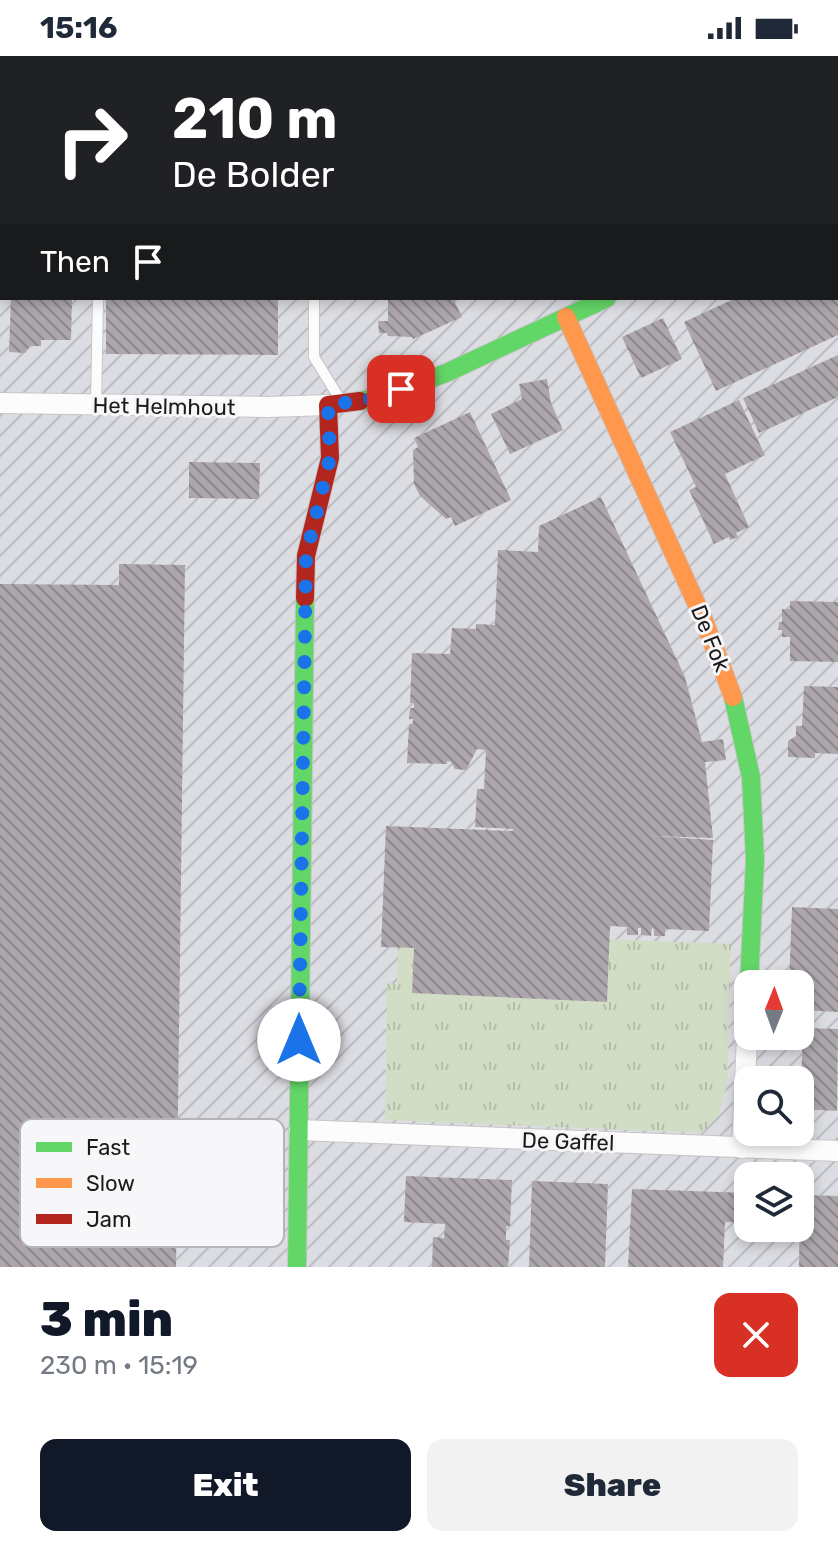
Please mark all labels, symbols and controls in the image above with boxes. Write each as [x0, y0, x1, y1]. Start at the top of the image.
text: 15:16 [40, 10, 118, 46]
text: 210 m [172, 86, 338, 152]
icon: right [40, 88, 144, 192]
text: De Bolder [172, 153, 335, 196]
icon: arrive [126, 240, 170, 284]
text: Then [40, 244, 110, 280]
pin [367, 355, 435, 423]
icon: arrive [379, 367, 423, 411]
street label: Het Helmhout [92, 392, 236, 421]
street label: De Fok [685, 601, 736, 676]
north arrow [734, 970, 814, 1050]
map controls [734, 970, 814, 1242]
position arrow [257, 998, 341, 1082]
button: search [734, 1066, 814, 1146]
legend [20, 1119, 284, 1247]
street label: De Gaffel [521, 1126, 615, 1157]
text: Fast [86, 1134, 131, 1161]
button: layers [734, 1162, 814, 1242]
text: Slow [86, 1170, 135, 1197]
text: Jam [86, 1206, 132, 1233]
text: 3 min [40, 1291, 173, 1348]
button: close [714, 1293, 798, 1377]
text: 230 m · 15:19 [40, 1350, 198, 1381]
button: Exit [40, 1439, 411, 1531]
button: Share [427, 1439, 798, 1531]

